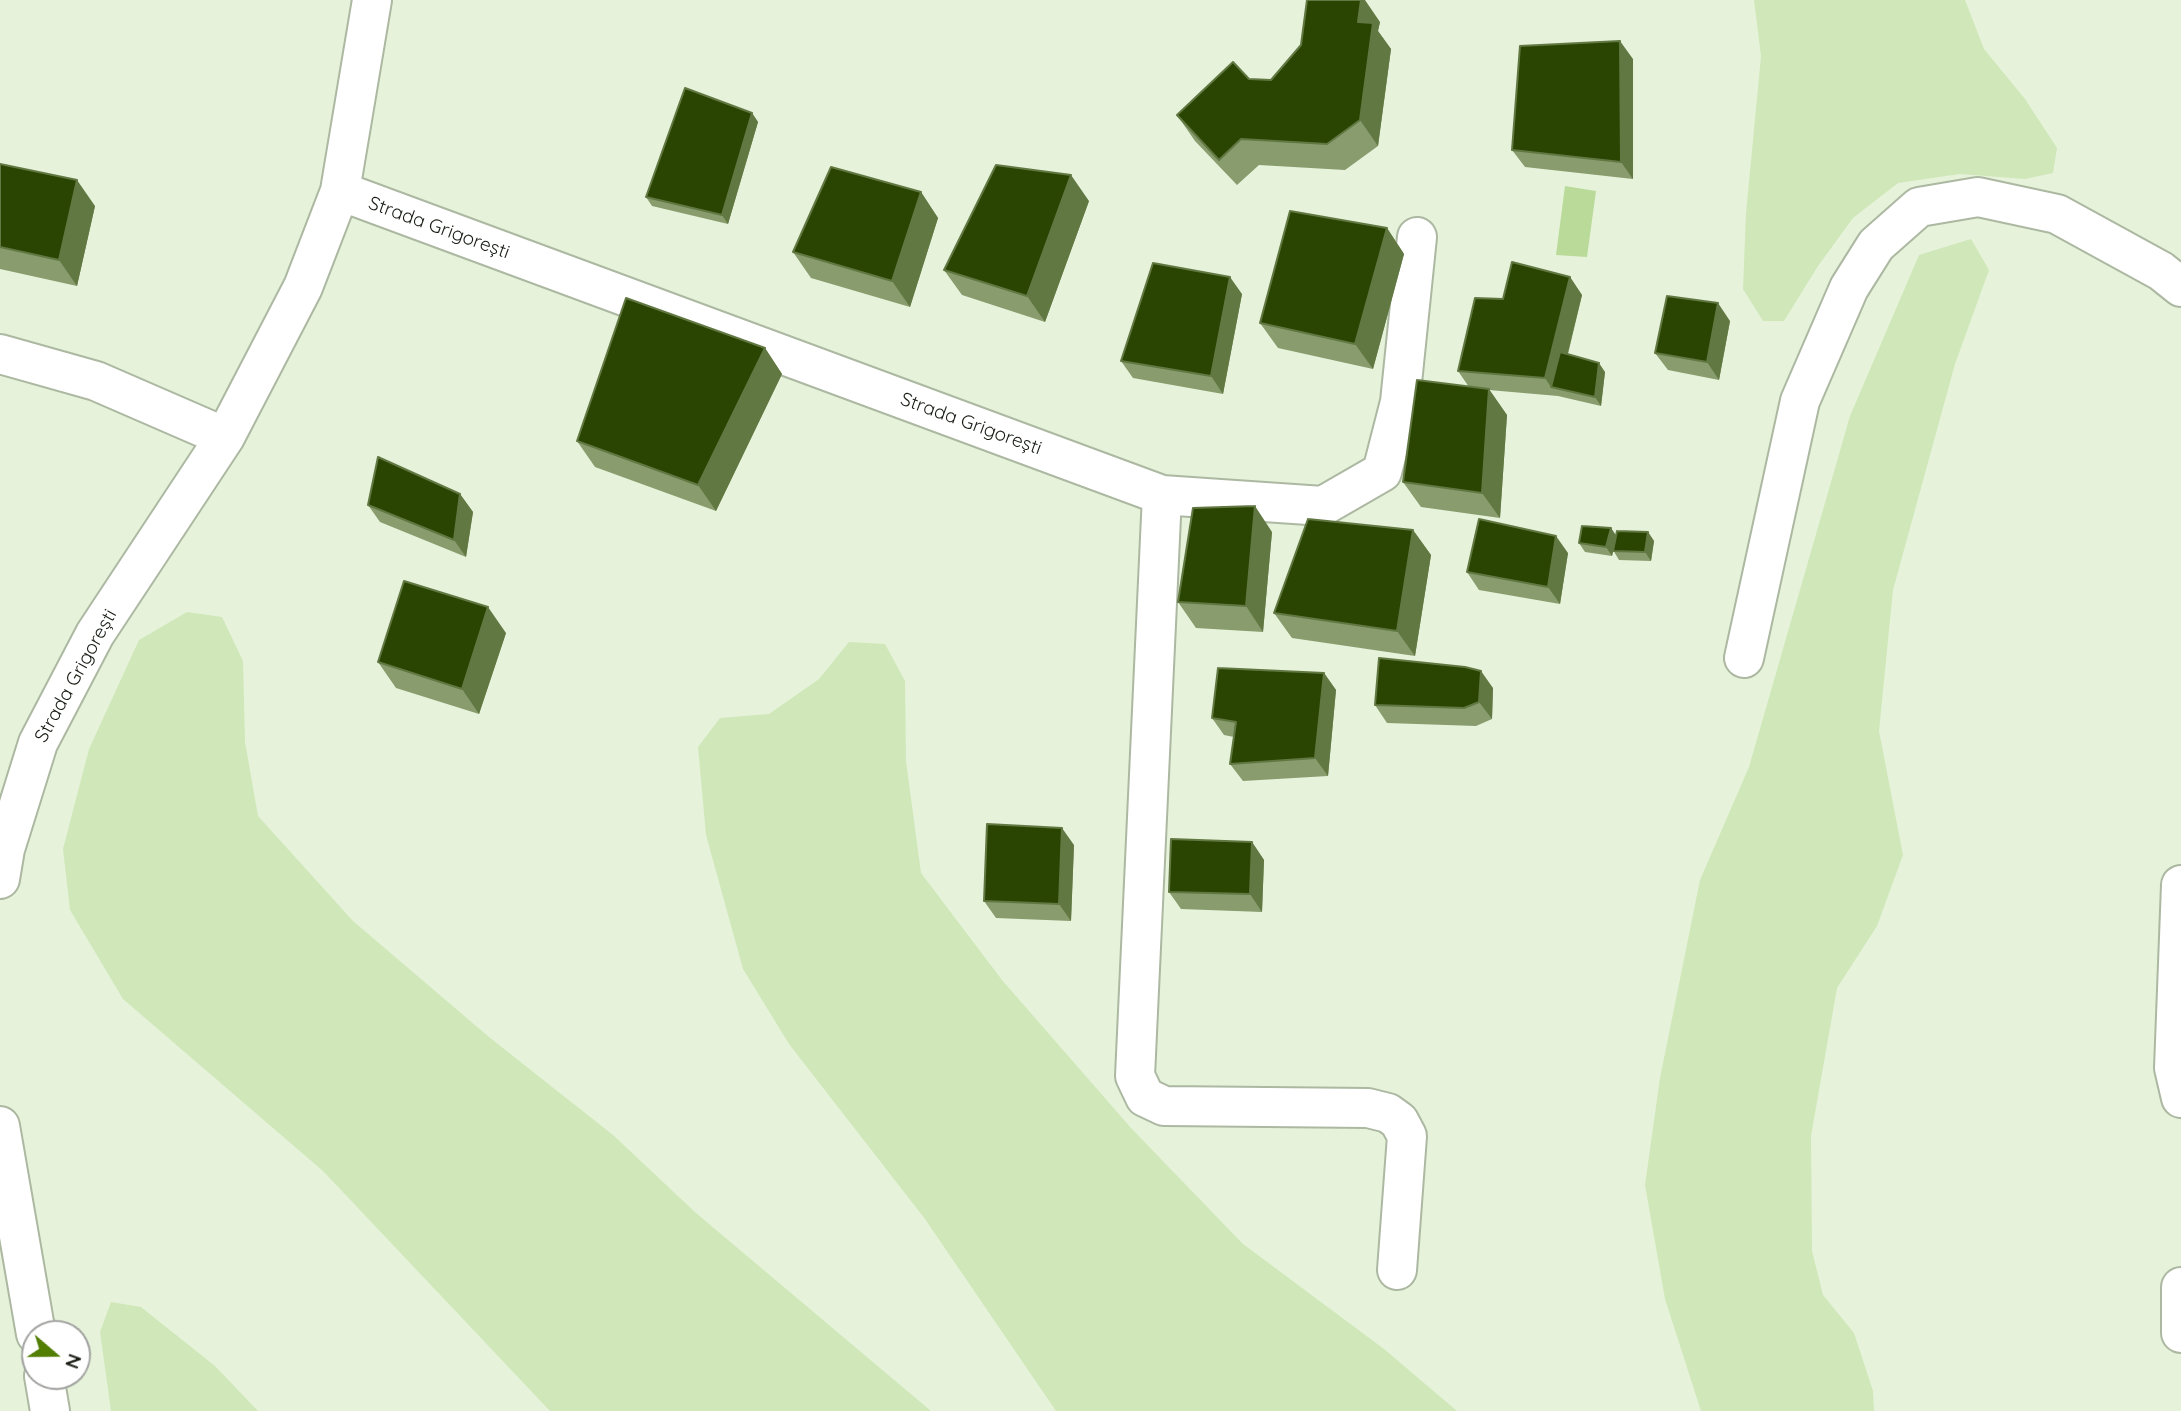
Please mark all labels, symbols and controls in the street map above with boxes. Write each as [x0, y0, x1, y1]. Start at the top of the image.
street label: Strada Grigorești [365, 192, 513, 264]
street label: Strada Grigorești [897, 388, 1045, 460]
street label: Strada Grigorești [30, 606, 122, 746]
north arrow [21, 1320, 91, 1390]
text: N [60, 1351, 88, 1372]

